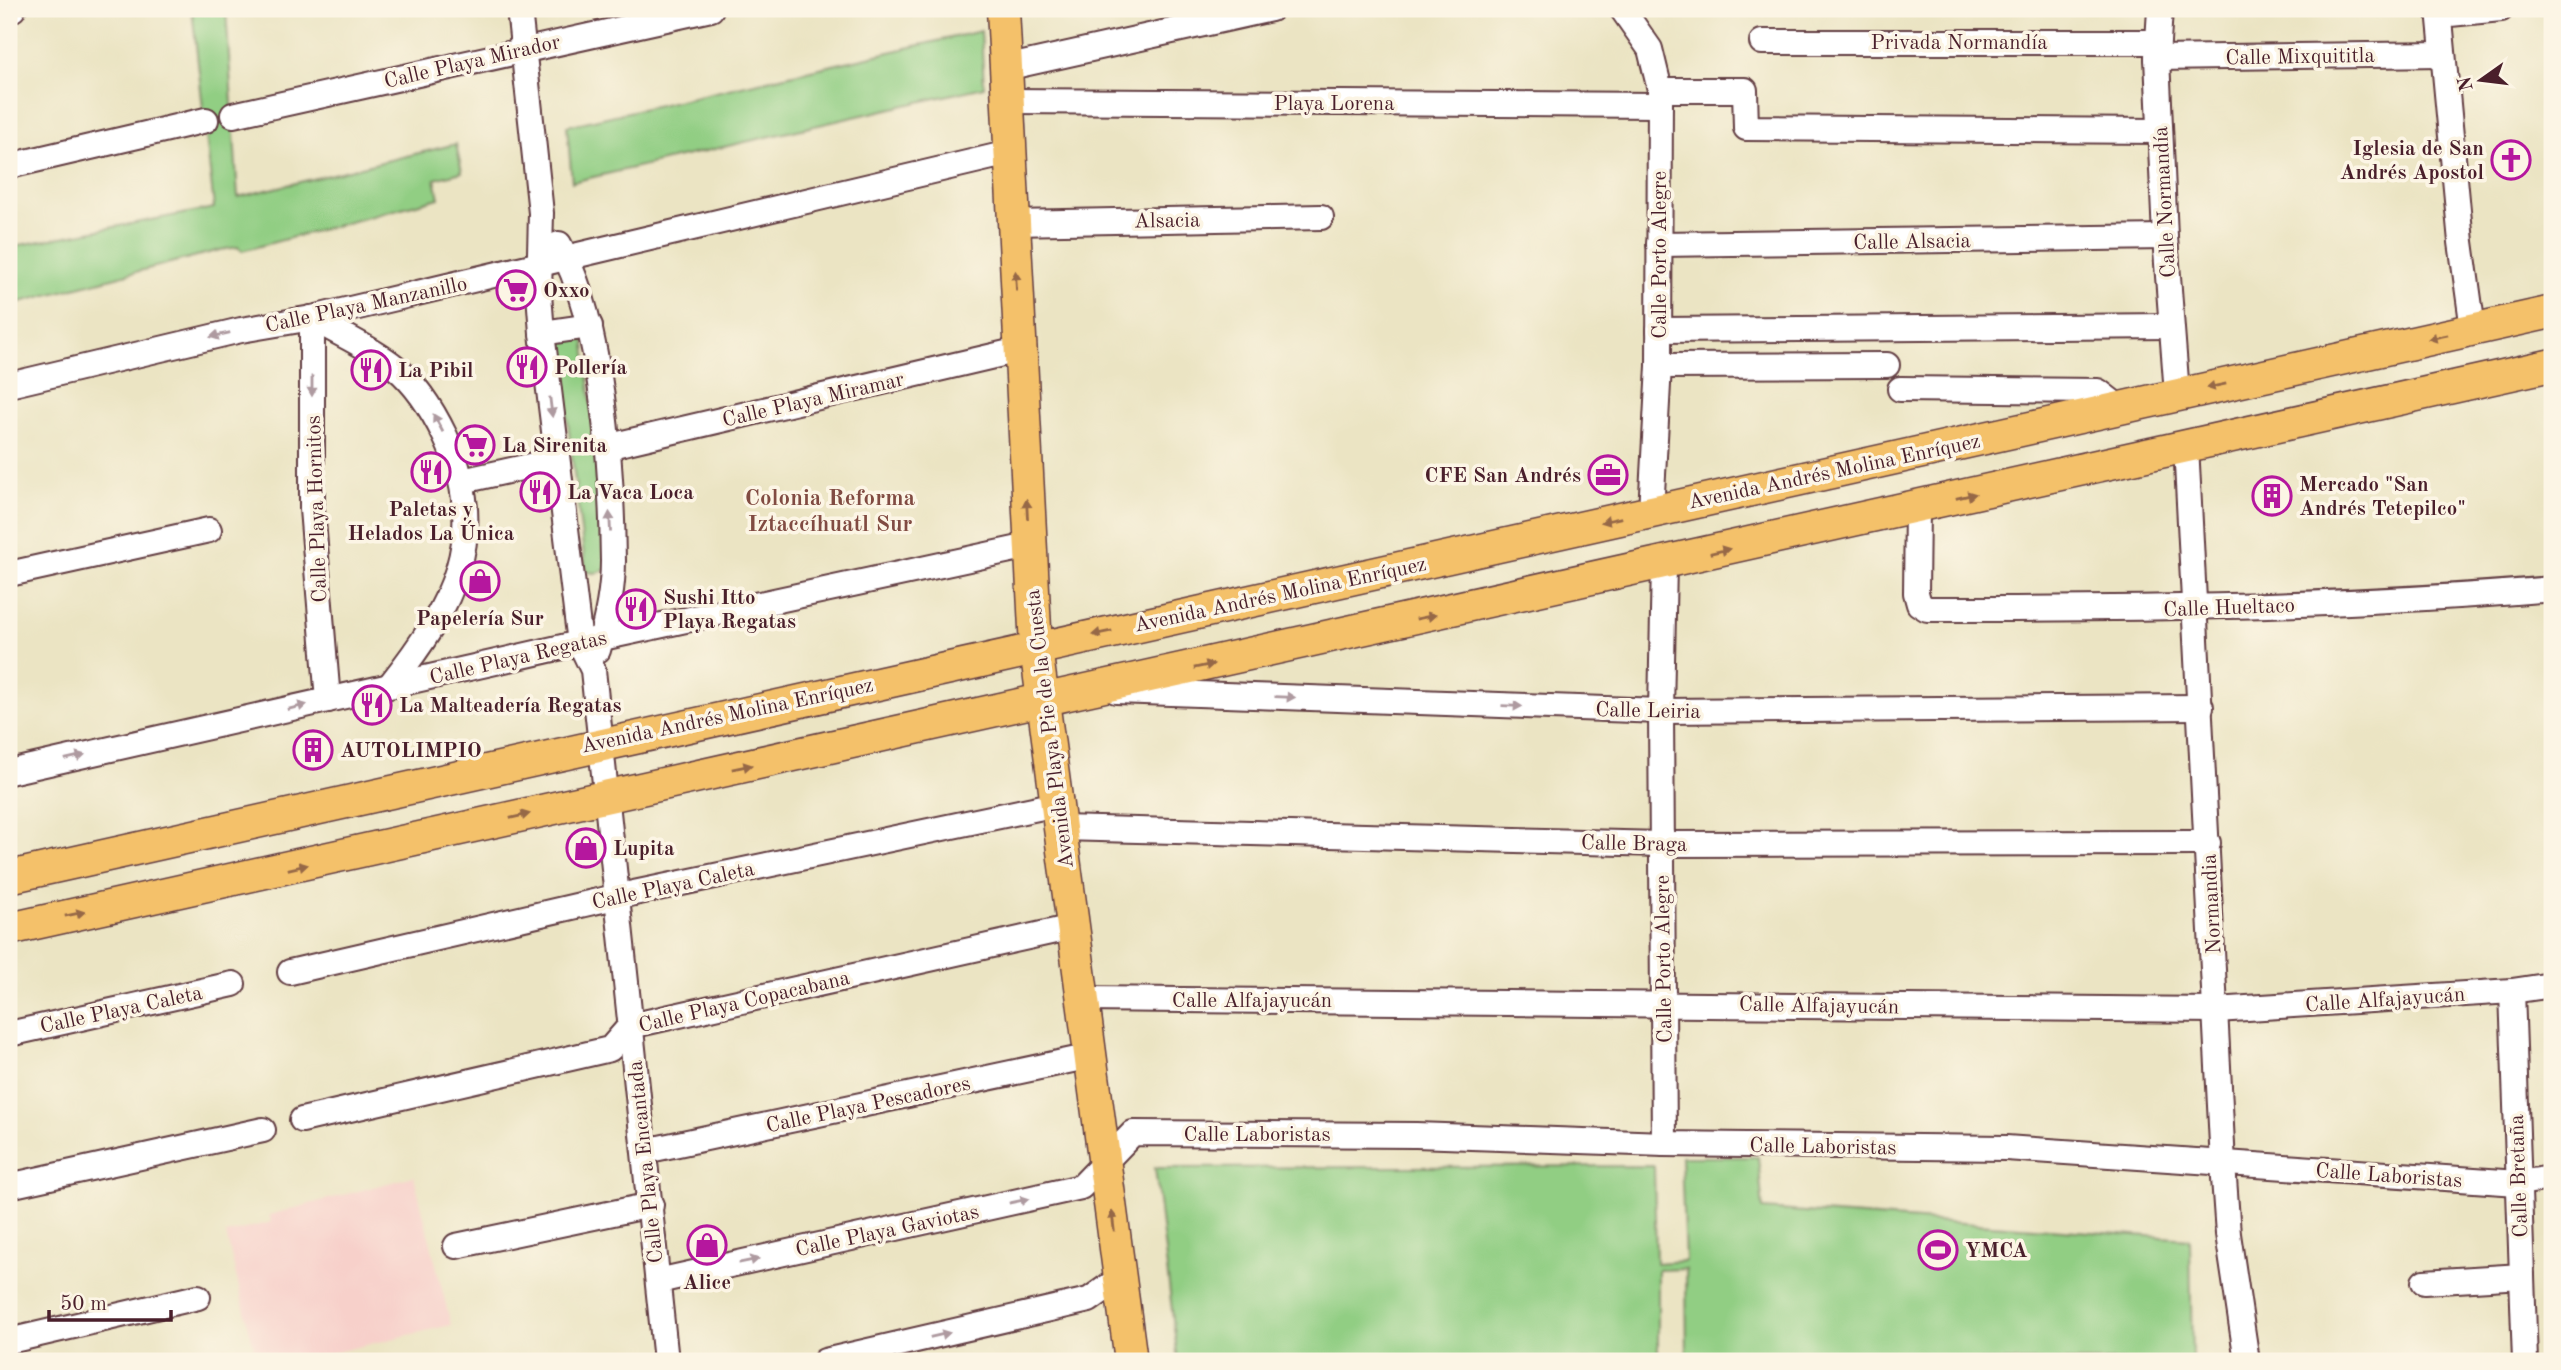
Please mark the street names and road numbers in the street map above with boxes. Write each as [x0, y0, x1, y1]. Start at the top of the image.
street label: Calle Playa Mirador [382, 32, 563, 93]
street label: Privada Normandía [1870, 33, 2048, 54]
street label: Calle Mixquititla [2225, 46, 2375, 69]
street label: Playa Lorena [1273, 94, 1395, 115]
street label: Calle Normandía [2151, 126, 2180, 278]
street label: Calle Porto Alegre [1650, 171, 1671, 339]
street label: Alsacia [1134, 210, 1200, 233]
street label: Calle Alsacia [1853, 231, 1971, 254]
street label: Calle Playa Manzanillo [264, 274, 469, 337]
street label: Calle Playa Miramar [720, 369, 907, 432]
street label: Calle Playa Hornitos [304, 415, 331, 603]
street label: Avenida Andrés Molina Enríquez [1686, 431, 1982, 514]
street label: Avenida Andrés Molina Enríquez [1132, 554, 1428, 637]
street label: Avenida Playa Pie de la Cuesta [1023, 588, 1078, 870]
street label: Calle Hueltaco [2163, 596, 2295, 621]
street label: Calle Playa Regatas [428, 628, 609, 689]
street label: Avenida Andrés Molina Enríquez [579, 675, 875, 758]
street label: Calle Leiria [1595, 700, 1701, 723]
street label: Calle Braga [1581, 833, 1687, 856]
street label: Normandia [2199, 853, 2226, 955]
street label: Calle Playa Caleta [590, 859, 756, 914]
street label: Calle Porto Alegre [1653, 875, 1676, 1043]
street label: Calle Playa Copacabana [637, 968, 852, 1037]
street label: Calle Playa Caleta [38, 983, 204, 1038]
street label: Calle Alfajayucán [2304, 984, 2466, 1017]
street label: Calle Alfajayucán [1172, 991, 1332, 1012]
street label: Calle Alfajayucán [1739, 995, 1899, 1018]
street label: Calle Playa Encantada [625, 1059, 668, 1264]
street label: Calle Playa Pescadores [764, 1074, 972, 1137]
street label: Calle Bretaña [2507, 1114, 2532, 1238]
street label: Calle Laboristas [1183, 1125, 1331, 1146]
street label: Calle Laboristas [1749, 1136, 1897, 1159]
street label: Calle Laboristas [2315, 1161, 2463, 1192]
street label: Calle Playa Gaviotas [794, 1202, 981, 1261]

